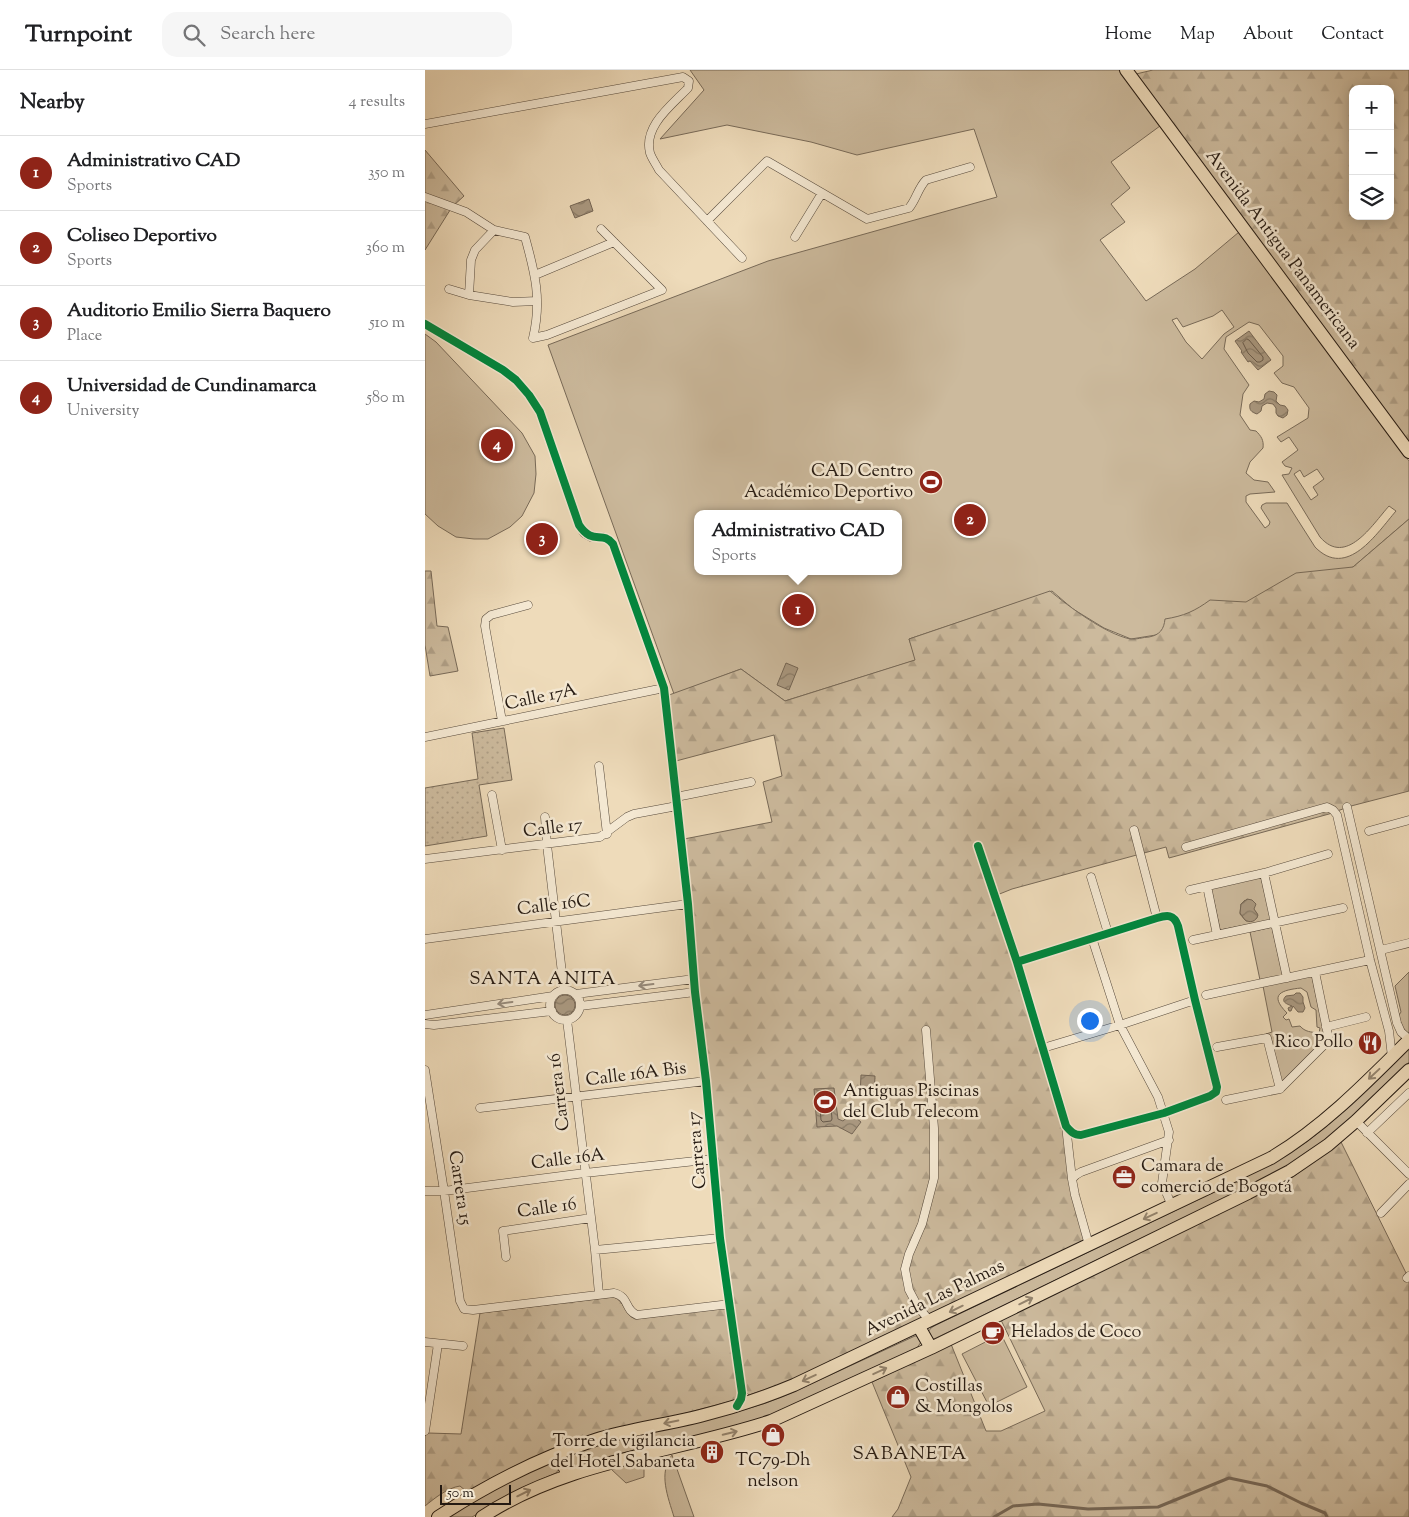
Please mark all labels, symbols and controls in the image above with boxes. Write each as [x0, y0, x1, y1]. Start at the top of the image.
search box [162, 12, 512, 57]
text: Turnpoint [25, 18, 132, 52]
icon: search [180, 21, 208, 49]
text: Search here [220, 21, 315, 48]
text: Home [1105, 22, 1152, 48]
text: Map [1180, 22, 1215, 48]
text: About [1243, 22, 1293, 48]
text: Contact [1321, 22, 1384, 48]
map controls [1349, 85, 1394, 220]
button: + [1349, 85, 1394, 130]
text: Nearby [20, 88, 85, 118]
text: 4 results [349, 91, 405, 114]
button: − [1349, 130, 1394, 175]
street label: Avenida Antigua Panamericana [1198, 145, 1366, 355]
text: Administrativo CAD [67, 148, 240, 175]
text: 1 [33, 162, 39, 185]
text: 350 m [368, 162, 405, 185]
text: Sports [67, 175, 112, 198]
button: layers [1349, 175, 1394, 220]
text: Coliseo Deportivo [67, 223, 217, 250]
text: 2 [32, 237, 40, 260]
text: 360 m [366, 237, 405, 260]
text: Sports [67, 250, 112, 273]
text: Auditorio Emilio Sierra Baquero [67, 298, 331, 325]
text: 3 [33, 312, 39, 335]
text: 510 m [369, 312, 405, 335]
text: Place [67, 325, 102, 348]
text: Universidad de Cundinamarca [67, 373, 316, 400]
text: 4 [32, 387, 40, 410]
text: 580 m [366, 387, 405, 410]
text: University [67, 400, 140, 423]
pin: 4 [481, 426, 513, 464]
place label: CAD Centro Académico Deportivo [744, 459, 913, 506]
sports icon: CAD Centro Académico Deportivo [918, 469, 944, 495]
pin: 2 [954, 501, 986, 539]
popup [694, 510, 902, 575]
text: Administrativo CAD [711, 518, 885, 545]
pin: 3 [526, 520, 558, 558]
text: Sports [711, 545, 756, 568]
pin: 1 [782, 591, 814, 629]
street label: Calle 17A [503, 678, 580, 718]
street label: Calle 17 [522, 812, 584, 846]
street label: Calle 16C [516, 889, 592, 923]
district label: SANTA ANITA [469, 966, 617, 993]
one-way arrow [638, 980, 654, 990]
one-way arrow [497, 999, 513, 1009]
your location [1077, 1008, 1103, 1034]
place label: Rico Pollo [1274, 1030, 1353, 1056]
restaurant icon: Rico Pollo [1357, 1030, 1383, 1056]
street label: Carrera 16 [542, 1052, 578, 1132]
street label: Calle 16A Bis [584, 1056, 688, 1094]
one-way arrow [1367, 1068, 1380, 1080]
place label: Antiguas Piscinas del Club Telecom [843, 1079, 979, 1126]
sports icon: Antiguas Piscinas del Club Telecom [812, 1089, 838, 1115]
street label: Carrera 17 [682, 1110, 714, 1190]
street label: Calle 16A [530, 1143, 607, 1177]
street label: Carrera 15 [440, 1149, 478, 1227]
place label: Camara de comercio de Bogotá [1141, 1154, 1292, 1201]
office icon: Camara de comercio de Bogotá [1111, 1164, 1137, 1190]
street label: Calle 16 [516, 1192, 578, 1226]
one-way arrow [1143, 1212, 1158, 1221]
street label: Avenida Las Palmas [861, 1254, 1009, 1344]
one-way arrow [1019, 1296, 1034, 1306]
one-way arrow [949, 1305, 964, 1314]
cafe icon: Helados de Coco [980, 1320, 1006, 1346]
place label: Helados de Coco [1011, 1320, 1142, 1346]
one-way arrow [872, 1366, 887, 1376]
one-way arrow [802, 1374, 817, 1384]
place label: Costillas & Mongolos [915, 1374, 1013, 1421]
shop icon: Costillas & Mongolos [885, 1384, 911, 1410]
one-way arrow [664, 1418, 680, 1427]
shop icon: TC79-Dh nelson [760, 1422, 786, 1448]
one-way arrow [721, 1428, 737, 1437]
place label: Torre de vigilancia del Hotel Sabaneta [550, 1429, 695, 1476]
building icon: Torre de vigilancia del Hotel Sabaneta [699, 1439, 725, 1465]
district label: SABANETA [853, 1441, 967, 1468]
place label: TC79-Dh nelson [735, 1448, 811, 1495]
scale bar [440, 1482, 511, 1505]
text: 50 m [447, 1484, 474, 1504]
one-way arrow [516, 1488, 531, 1498]

